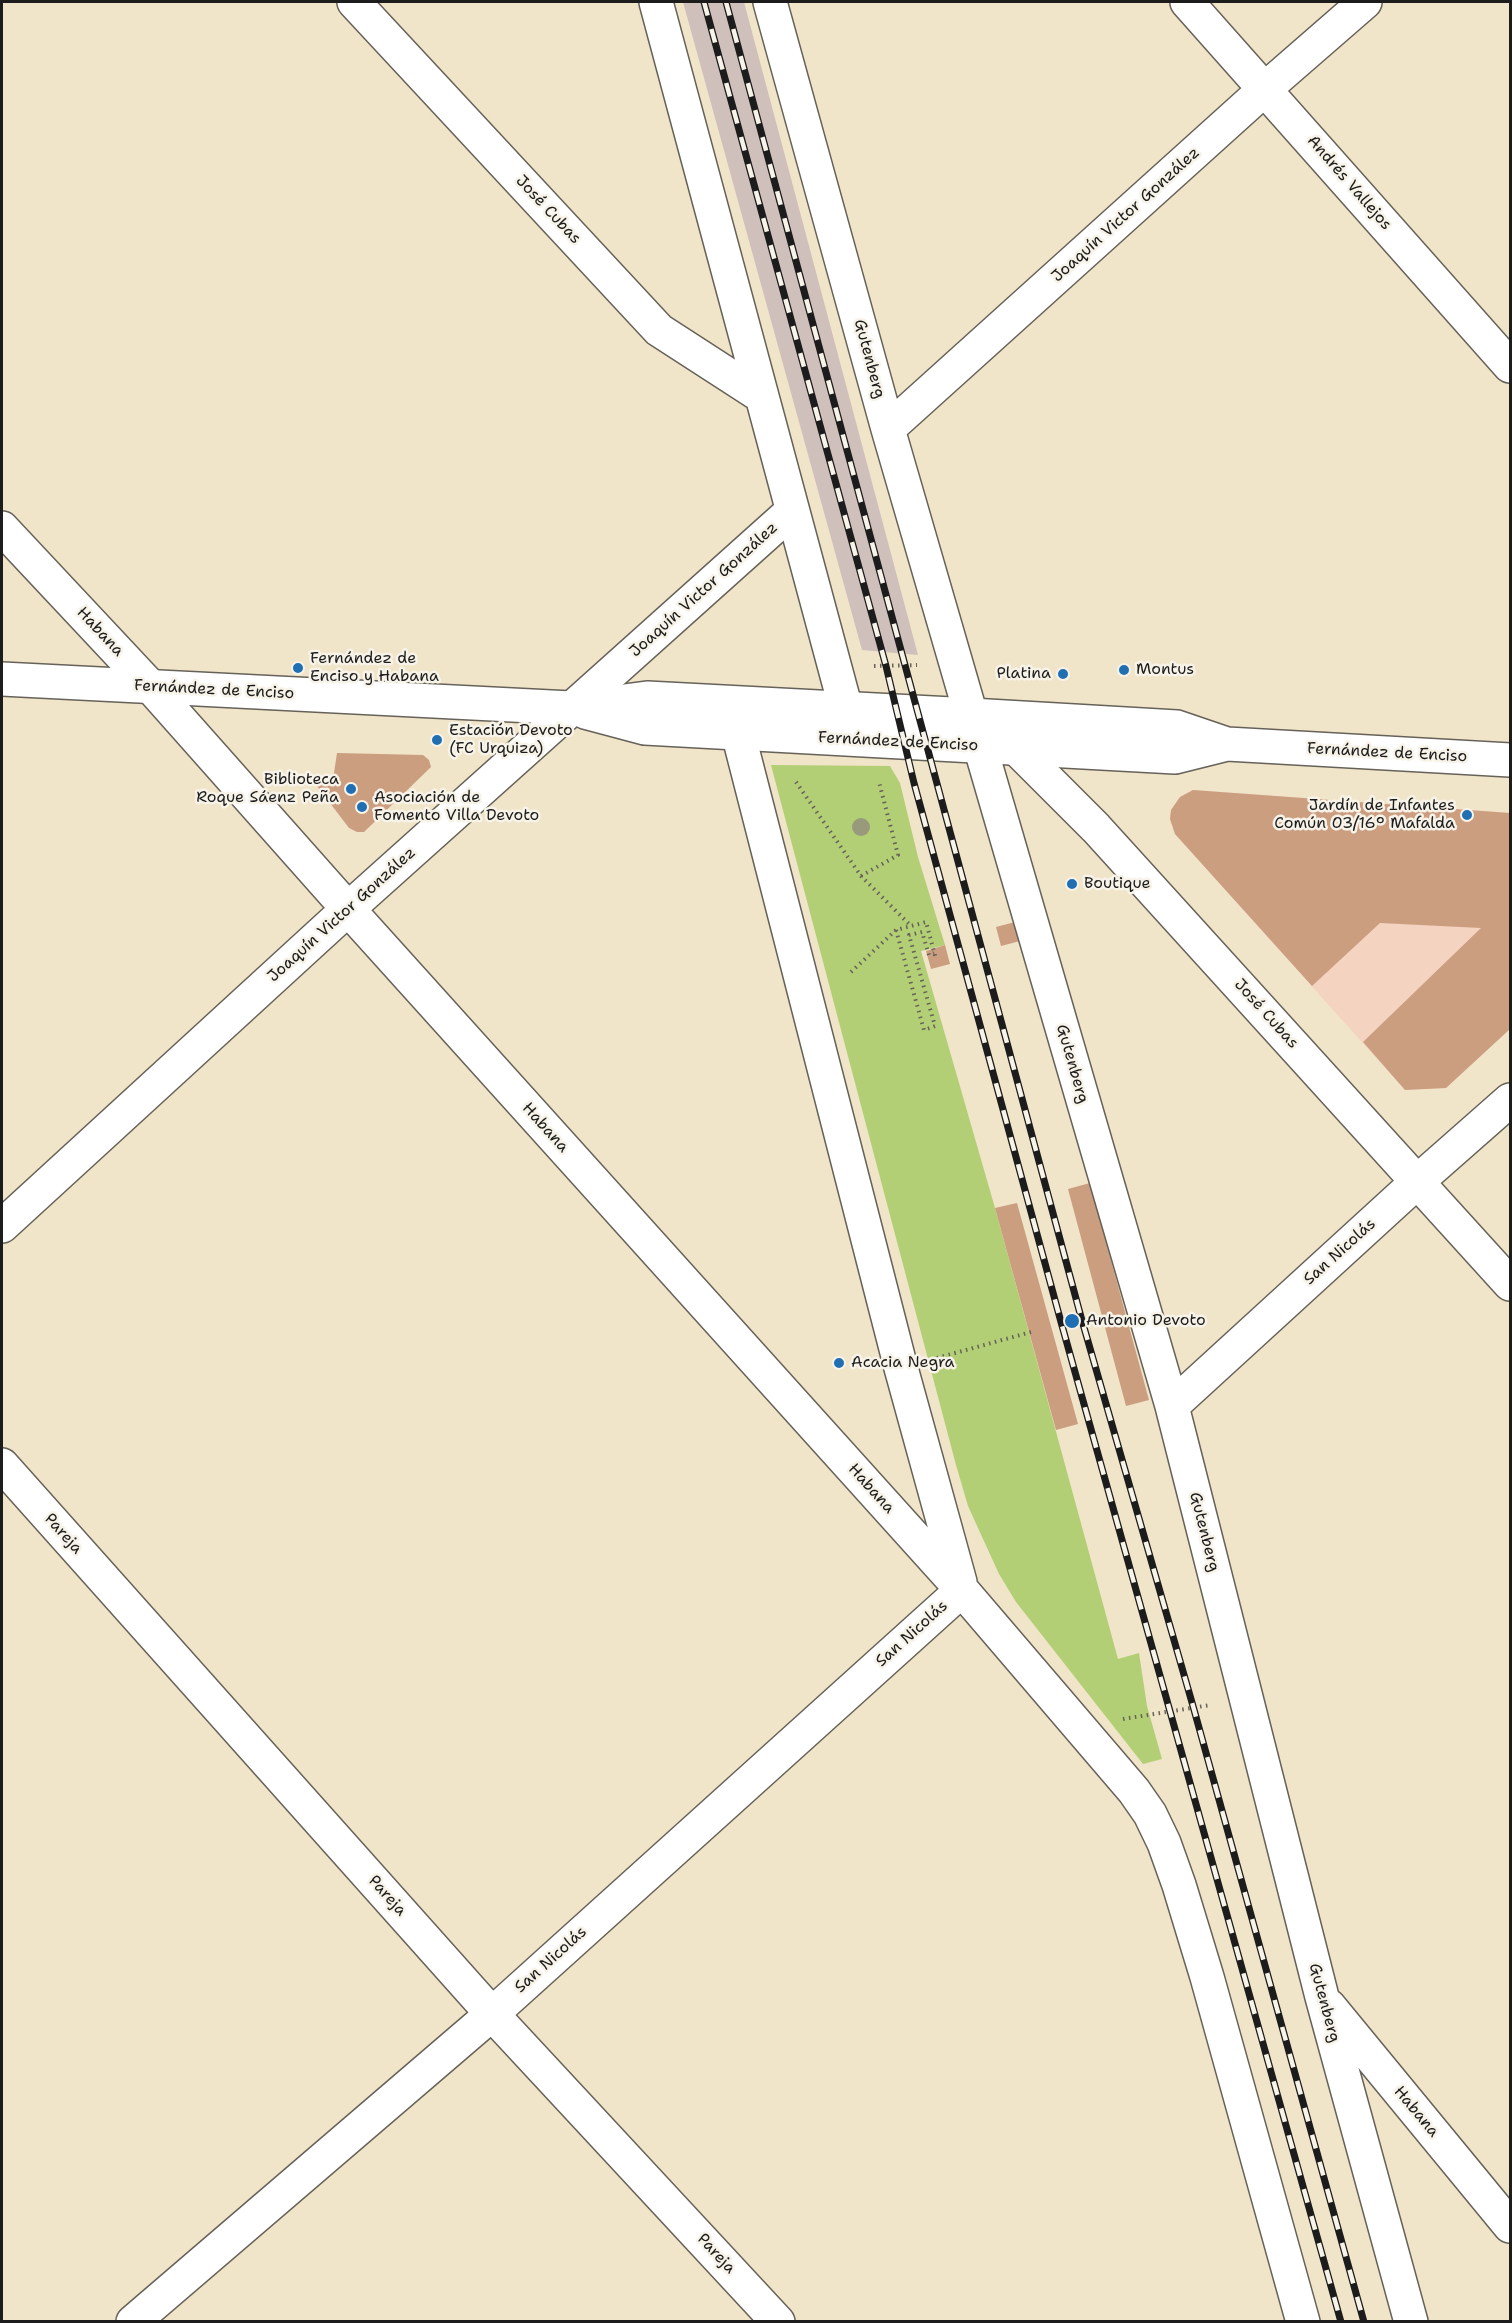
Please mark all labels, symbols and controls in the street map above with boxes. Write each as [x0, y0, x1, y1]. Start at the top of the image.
street label: Andrés Vallejos [1303, 132, 1395, 234]
street label: Joaquín Victor González [1048, 144, 1204, 286]
street label: José Cubas [511, 172, 585, 248]
street label: Gutenberg [849, 317, 889, 401]
street label: Joaquín Victor González [626, 519, 782, 661]
street label: Habana [72, 603, 128, 661]
place label: Fernández de Enciso y Habana [310, 649, 439, 687]
place label: Montus [1136, 660, 1194, 680]
marker: Fernández de Enciso y Habana [291, 661, 305, 675]
marker: Montus [1117, 663, 1131, 677]
place label: Platina [997, 664, 1051, 684]
marker: Platina [1056, 667, 1070, 681]
street label: Fernández de Enciso [133, 676, 295, 704]
place label: Estación Devoto (FC Urquiza) [449, 721, 573, 759]
street label: Fernández de Enciso [817, 728, 979, 756]
marker: Estación Devoto (FC Urquiza) [430, 733, 444, 747]
street label: Fernández de Enciso [1306, 739, 1468, 767]
place label: Biblioteca Roque Sáenz Peña [196, 770, 339, 808]
marker: Biblioteca Roque Sáenz Peña [344, 782, 358, 796]
place label: Asociación de Fomento Villa Devoto [374, 788, 539, 826]
place label: Jardín de Infantes Común 03/16° Mafalda [1274, 796, 1455, 834]
marker: Asociación de Fomento Villa Devoto [355, 800, 369, 814]
marker: Jardín de Infantes Común 03/16° Mafalda [1460, 808, 1474, 822]
street label: Joaquín Victor González [264, 844, 420, 986]
place label: Boutique [1084, 874, 1151, 894]
marker: Boutique [1065, 877, 1079, 891]
street label: José Cubas [1230, 975, 1302, 1053]
street label: Gutenberg [1052, 1022, 1092, 1106]
street label: Habana [518, 1099, 572, 1157]
street label: San Nicolás [1300, 1215, 1380, 1289]
place label: Antonio Devoto [1086, 1311, 1206, 1331]
marker: Antonio Devoto [1063, 1312, 1081, 1330]
place label: Acacia Negra [851, 1353, 954, 1373]
marker: Acacia Negra [832, 1356, 846, 1370]
street label: Habana [844, 1460, 898, 1518]
street label: Gutenberg [1185, 1490, 1223, 1574]
street label: Pareja [40, 1510, 86, 1558]
street label: San Nicolás [872, 1597, 952, 1671]
street label: Pareja [364, 1872, 410, 1920]
street label: San Nicolás [511, 1923, 591, 1997]
street label: Gutenberg [1304, 1961, 1344, 2045]
street label: Habana [1389, 2083, 1443, 2141]
street label: Pareja [693, 2230, 739, 2278]

